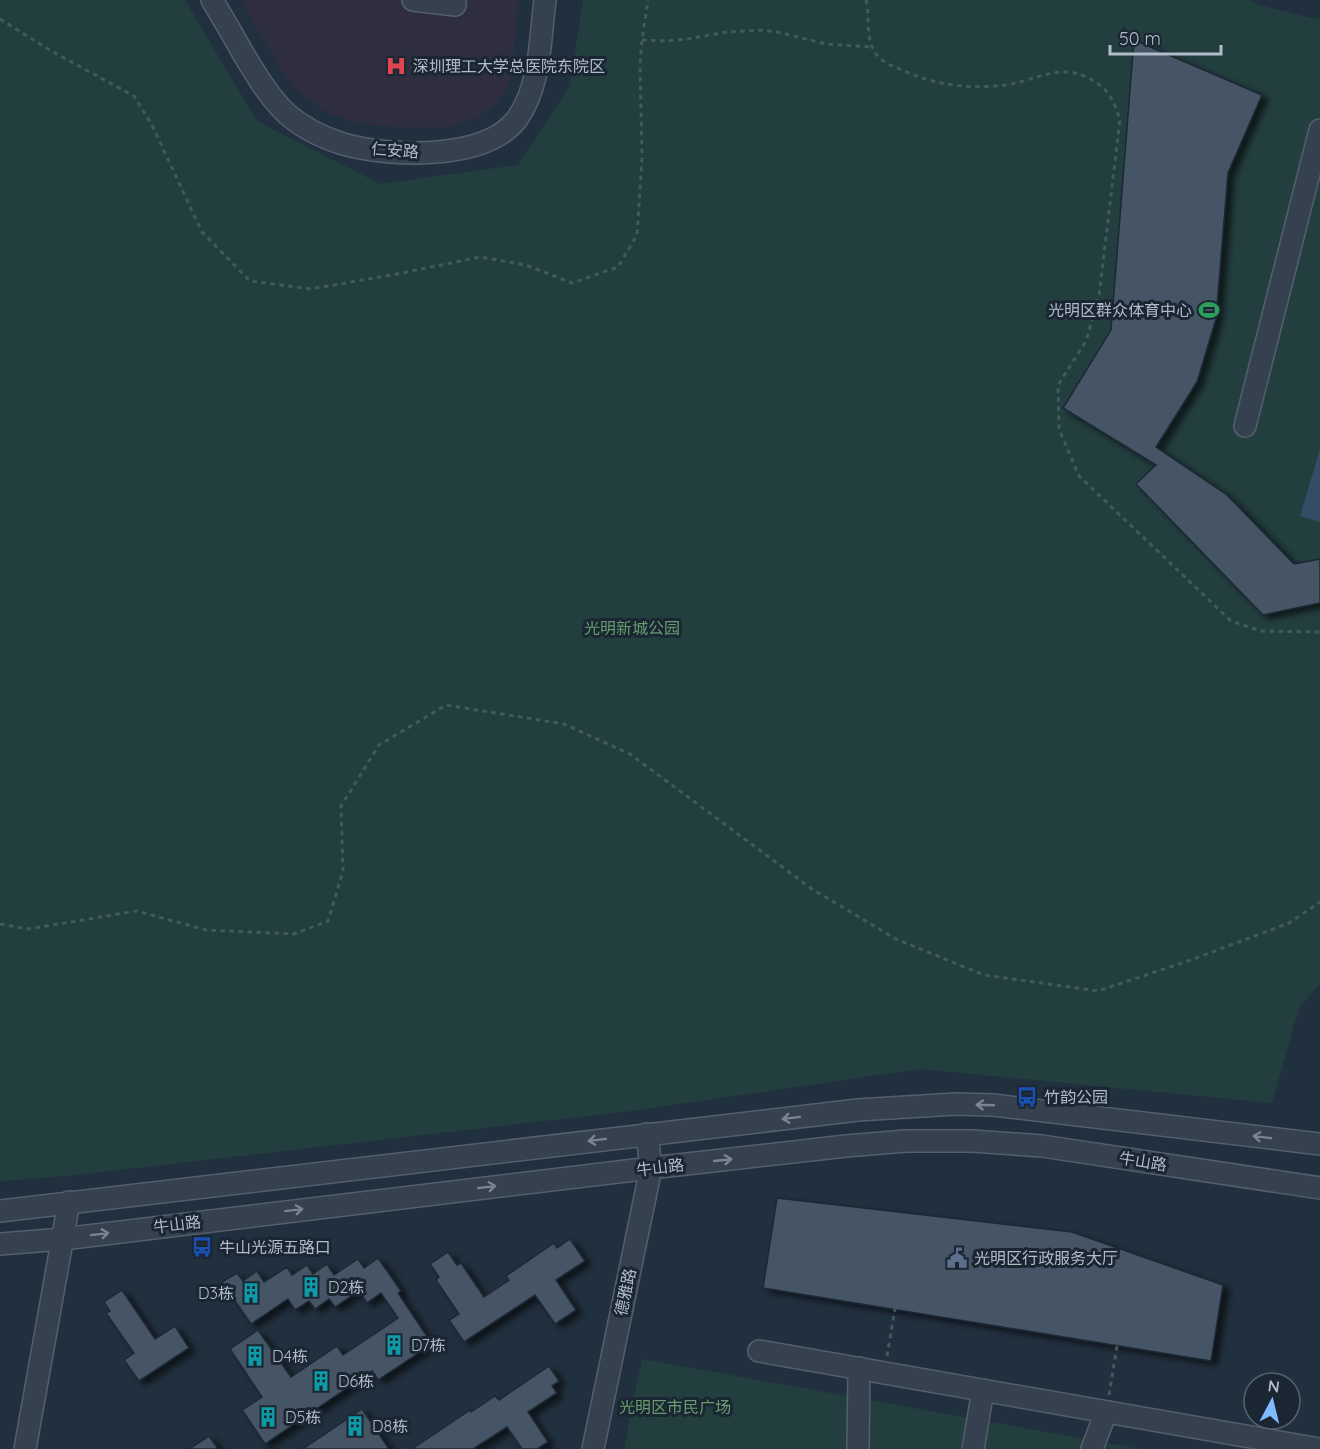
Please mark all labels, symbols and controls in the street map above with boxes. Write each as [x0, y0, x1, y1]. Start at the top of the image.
scale bar [1110, 18, 1221, 56]
text: 50 m [1119, 27, 1161, 50]
hospital icon: 深圳理工大学总医院东院区 [384, 54, 408, 78]
place label: 深圳理工大学总医院东院区 [413, 56, 605, 76]
street label: 仁安路 [370, 138, 420, 162]
sports icon: 光明区群众体育中心 [1197, 298, 1221, 322]
place label: 光明区群众体育中心 [1048, 300, 1192, 320]
park label: 光明新城公园 [584, 618, 680, 638]
bus stop icon: 竹韵公园 [1015, 1085, 1039, 1109]
place label: 竹韵公园 [1044, 1087, 1108, 1107]
one-way arrow [975, 1099, 995, 1110]
one-way arrow [781, 1113, 801, 1124]
one-way arrow [1252, 1131, 1272, 1142]
one-way arrow [587, 1135, 607, 1146]
street label: 牛山路 [1118, 1147, 1168, 1175]
street label: 牛山路 [635, 1154, 685, 1180]
one-way arrow [712, 1154, 732, 1165]
one-way arrow [477, 1182, 497, 1193]
one-way arrow [283, 1205, 303, 1216]
street label: 牛山路 [152, 1211, 202, 1237]
one-way arrow [89, 1228, 109, 1239]
bus stop icon: 牛山光源五路口 [190, 1235, 214, 1259]
place label: 牛山光源五路口 [219, 1237, 331, 1257]
public building icon: 光明区行政服务大厅 [945, 1246, 969, 1270]
place label: 光明区行政服务大厅 [974, 1248, 1118, 1268]
street label: 德雅路 [610, 1266, 640, 1318]
building icon: D2栋 [299, 1275, 323, 1299]
place label: D2栋 [328, 1277, 364, 1297]
building icon: D3栋 [239, 1281, 263, 1305]
place label: D3栋 [198, 1283, 234, 1303]
building icon: D7栋 [382, 1333, 406, 1357]
place label: D7栋 [411, 1335, 446, 1355]
building icon: D4栋 [243, 1344, 267, 1368]
place label: D4栋 [272, 1346, 308, 1366]
building icon: D6栋 [309, 1369, 333, 1393]
place label: D6栋 [338, 1371, 374, 1391]
north arrow [1242, 1371, 1302, 1431]
text: N [1267, 1375, 1281, 1397]
park label: 光明区市民广场 [619, 1397, 731, 1417]
building icon: D5栋 [256, 1405, 280, 1429]
place label: D5栋 [285, 1407, 321, 1427]
building icon: D8栋 [343, 1414, 367, 1438]
place label: D8栋 [372, 1416, 408, 1436]

